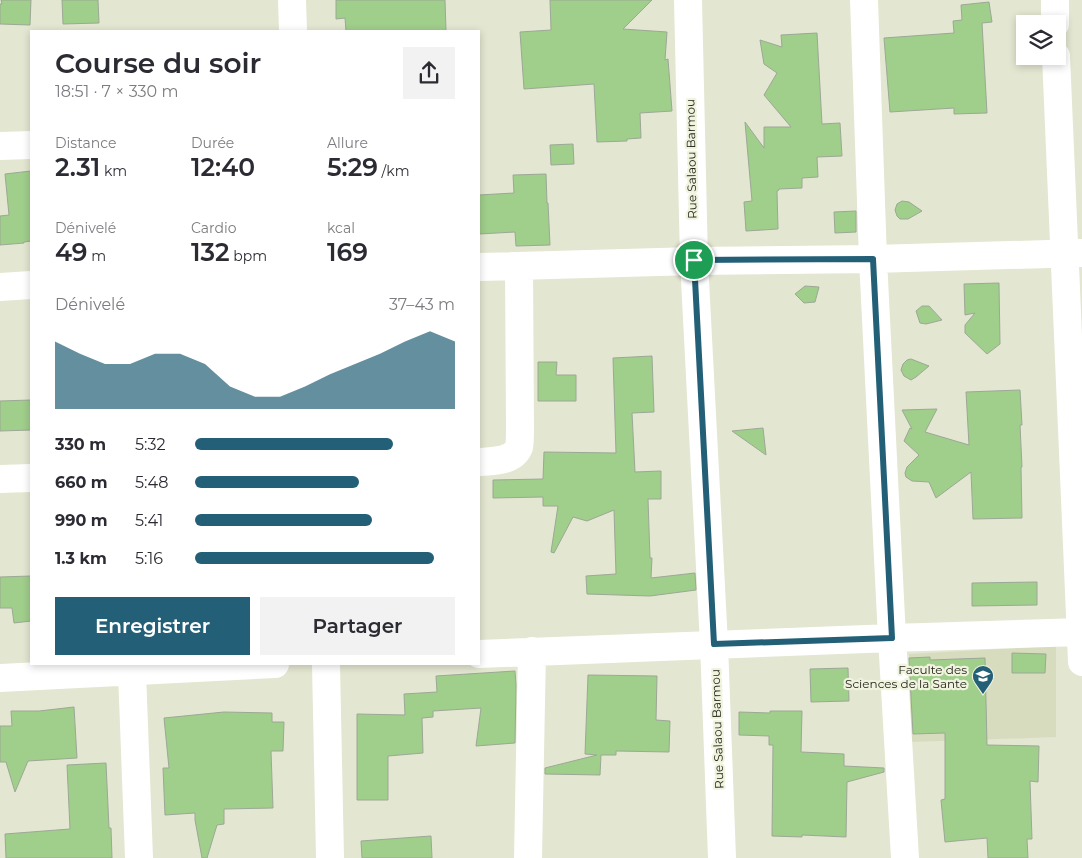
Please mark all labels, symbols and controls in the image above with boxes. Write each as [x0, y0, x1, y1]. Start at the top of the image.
map controls [1016, 15, 1066, 65]
button: layers [1016, 15, 1066, 65]
text: Course du soir [55, 46, 261, 80]
button: share [403, 47, 455, 99]
text: 18:51 · 7 × 330 m [55, 82, 178, 101]
street label: Rue Salaou Barmou [682, 99, 700, 219]
text: Distance [55, 134, 117, 152]
text: Durée [191, 134, 234, 152]
text: Allure [327, 134, 368, 152]
text: 2.31 [55, 152, 100, 182]
text: 12:40 [191, 152, 255, 182]
text: 5:29 [327, 152, 378, 182]
text: km [100, 162, 127, 180]
text: /km [378, 162, 410, 180]
text: Dénivelé [55, 219, 116, 237]
text: Cardio [191, 219, 237, 237]
text: kcal [327, 219, 355, 237]
text: 49 [55, 237, 88, 267]
text: 132 [191, 237, 230, 267]
text: 169 [327, 237, 368, 267]
pin [673, 239, 715, 281]
icon: arrive [680, 246, 708, 274]
text: m [88, 247, 106, 265]
text: bpm [230, 247, 267, 265]
text: Dénivelé [55, 295, 125, 314]
text: 37–43 m [389, 295, 455, 314]
text: 330 m [55, 435, 106, 454]
text: 5:32 [135, 435, 165, 454]
text: 660 m [55, 473, 108, 492]
text: 5:48 [135, 473, 168, 492]
text: 990 m [55, 511, 108, 530]
text: 5:41 [135, 511, 163, 530]
text: 1.3 km [55, 549, 107, 568]
text: 5:16 [135, 549, 163, 568]
button: Enregistrer [55, 597, 250, 655]
button: Partager [260, 597, 455, 655]
place label: Faculte des Sciences de la Sante [845, 662, 967, 691]
school or university icon: Faculte des Sciences de la Sante [971, 664, 995, 695]
street label: Rue Salaou Barmou [707, 669, 727, 789]

